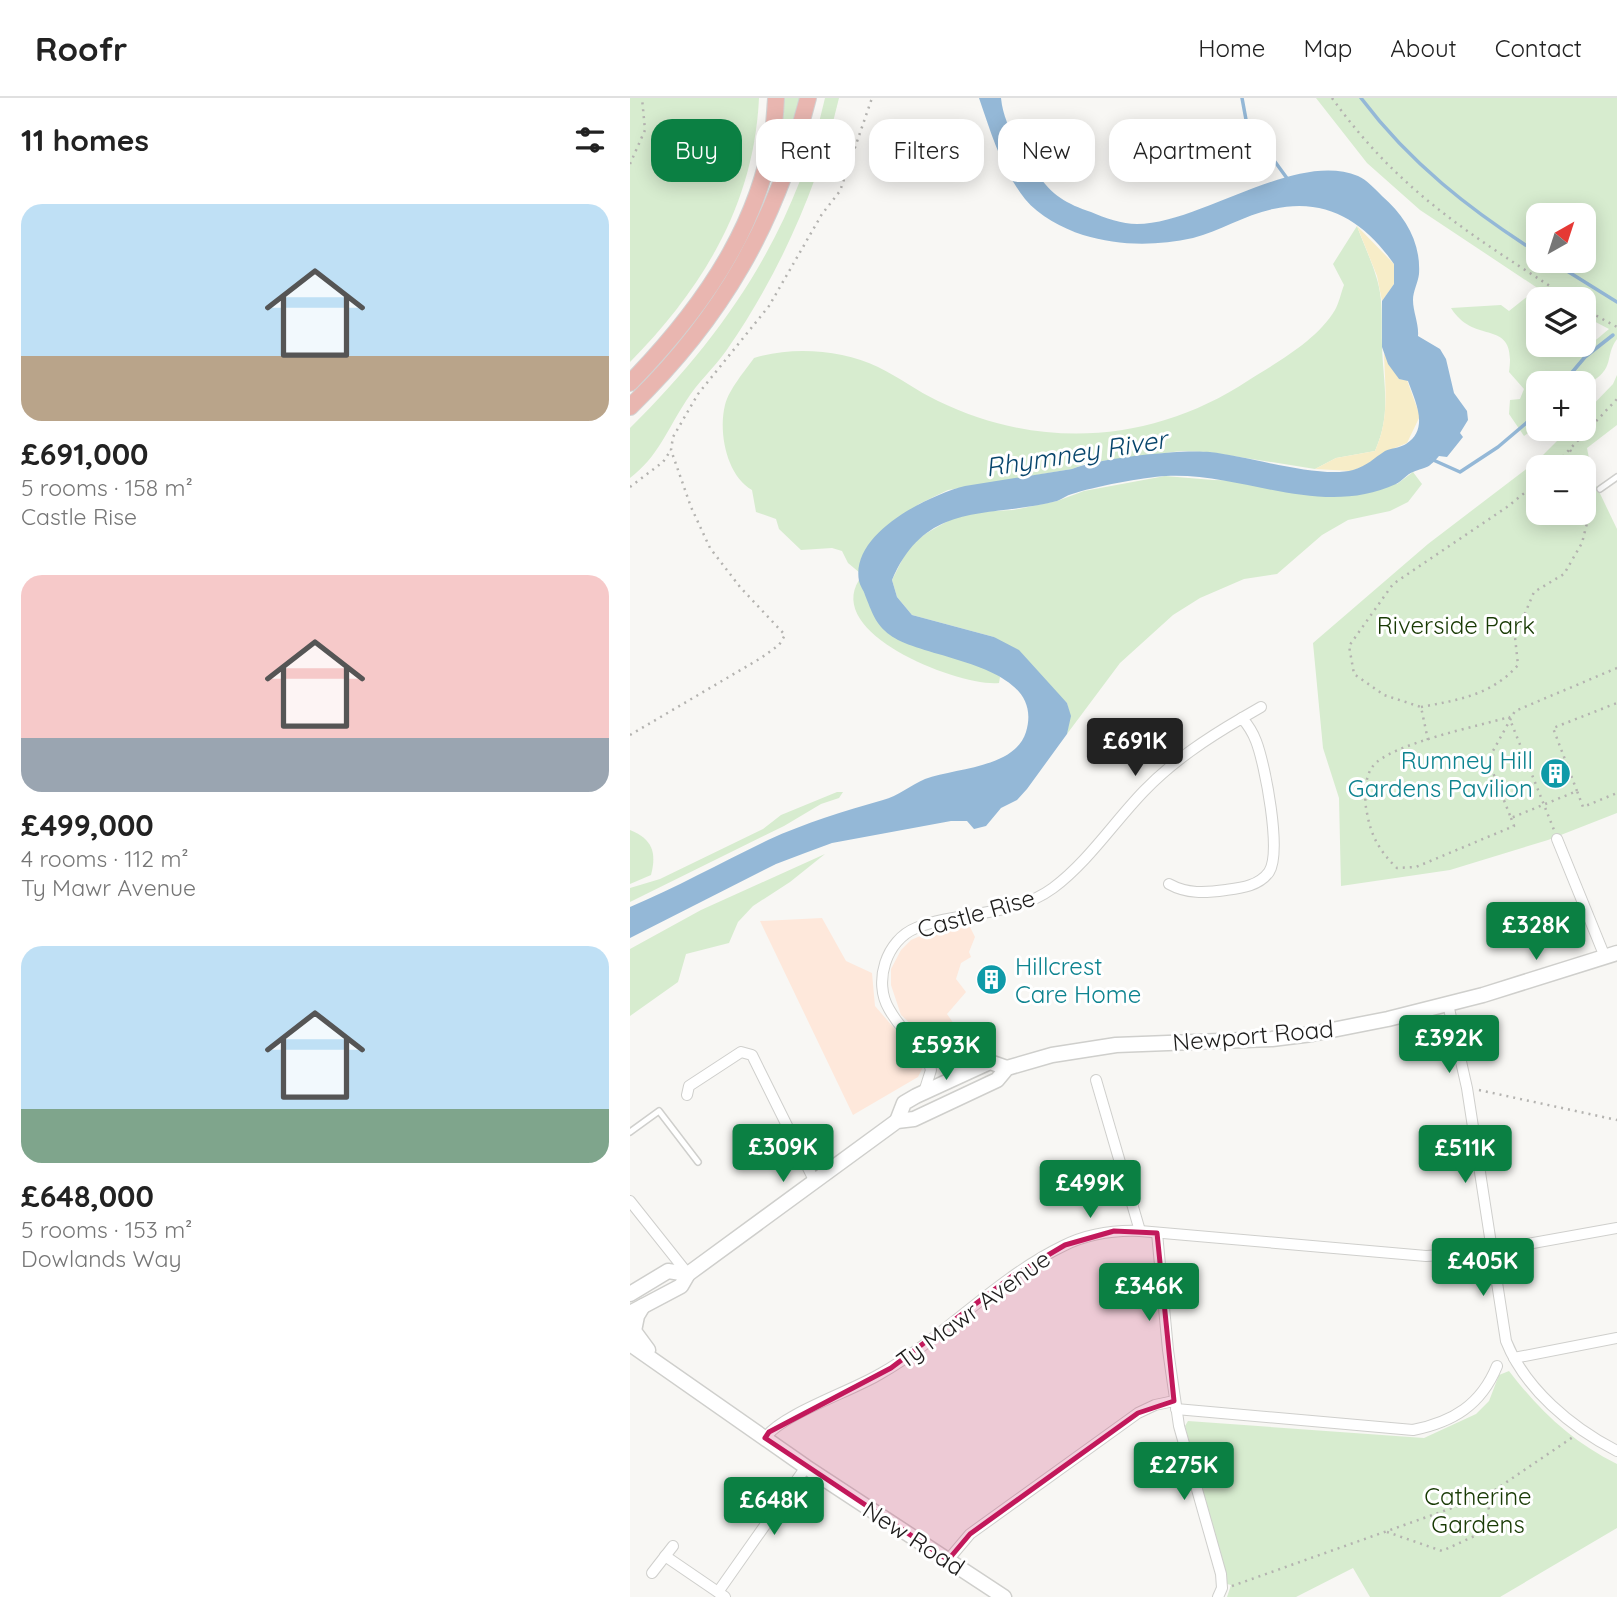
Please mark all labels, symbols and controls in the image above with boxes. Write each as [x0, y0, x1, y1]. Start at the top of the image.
text: Roofr [35, 28, 127, 69]
text: Home [1198, 33, 1265, 63]
text: Map [1303, 33, 1352, 63]
text: About [1390, 33, 1457, 63]
text: Contact [1495, 33, 1582, 63]
chip: Buy [651, 119, 742, 182]
chip: Rent [756, 119, 855, 182]
chip: Filters [869, 119, 984, 182]
chip: New [998, 119, 1095, 182]
chip: Apartment [1109, 119, 1276, 182]
text: 11 homes [21, 121, 149, 159]
icon: filters [571, 121, 609, 159]
north arrow [1526, 203, 1596, 273]
map controls [1526, 203, 1596, 525]
icon: home [252, 250, 378, 376]
button: layers [1526, 287, 1596, 357]
button: + [1526, 371, 1596, 441]
water label: Rhymney River [983, 422, 1172, 484]
text: £691,000 [21, 435, 149, 473]
button: − [1526, 455, 1596, 525]
text: 5 rooms · 158 m² [21, 473, 193, 502]
text: Castle Rise [21, 502, 137, 531]
park label: Riverside Park [1377, 610, 1535, 640]
icon: home [252, 621, 378, 747]
pin: £691K [1086, 718, 1184, 778]
text: £691K [1103, 726, 1167, 755]
place label: Rumney Hill Gardens Pavilion [1348, 745, 1533, 803]
building icon: Rumney Hill Gardens Pavilion [1539, 757, 1573, 791]
text: £499,000 [21, 806, 154, 844]
text: 4 rooms · 112 m² [21, 844, 189, 873]
text: Ty Mawr Avenue [21, 873, 196, 902]
street label: Castle Rise [914, 882, 1038, 944]
pin: £328K [1487, 902, 1585, 962]
text: £328K [1502, 910, 1570, 939]
place label: Hillcrest Care Home [1015, 951, 1141, 1009]
building icon: Hillcrest Care Home [975, 963, 1009, 997]
icon: home [252, 992, 378, 1118]
street label: Newport Road [1171, 1013, 1335, 1057]
pin: £392K [1400, 1016, 1498, 1075]
pin: £593K [897, 1023, 995, 1082]
text: £392K [1415, 1023, 1483, 1052]
text: £593K [912, 1030, 980, 1059]
pin: £309K [734, 1124, 832, 1184]
pin: £511K [1416, 1126, 1514, 1185]
text: £309K [749, 1132, 817, 1161]
text: £511K [1435, 1133, 1495, 1162]
pin: £499K [1041, 1160, 1139, 1220]
text: £499K [1056, 1168, 1124, 1197]
text: £648,000 [21, 1177, 154, 1215]
text: 5 rooms · 153 m² [21, 1215, 192, 1244]
pin: £405K [1434, 1238, 1532, 1298]
street label: Ty Mawr Avenue [890, 1243, 1056, 1375]
text: Dowlands Way [21, 1244, 181, 1273]
text: £405K [1448, 1246, 1518, 1275]
pin: £346K [1100, 1264, 1198, 1323]
text: £346K [1115, 1271, 1183, 1300]
pin: £275K [1135, 1442, 1233, 1502]
text: £275K [1150, 1450, 1218, 1479]
pin: £648K [725, 1478, 823, 1537]
park label: Catherine Gardens [1424, 1481, 1532, 1539]
text: £648K [740, 1485, 808, 1514]
street label: New Road [858, 1494, 970, 1582]

